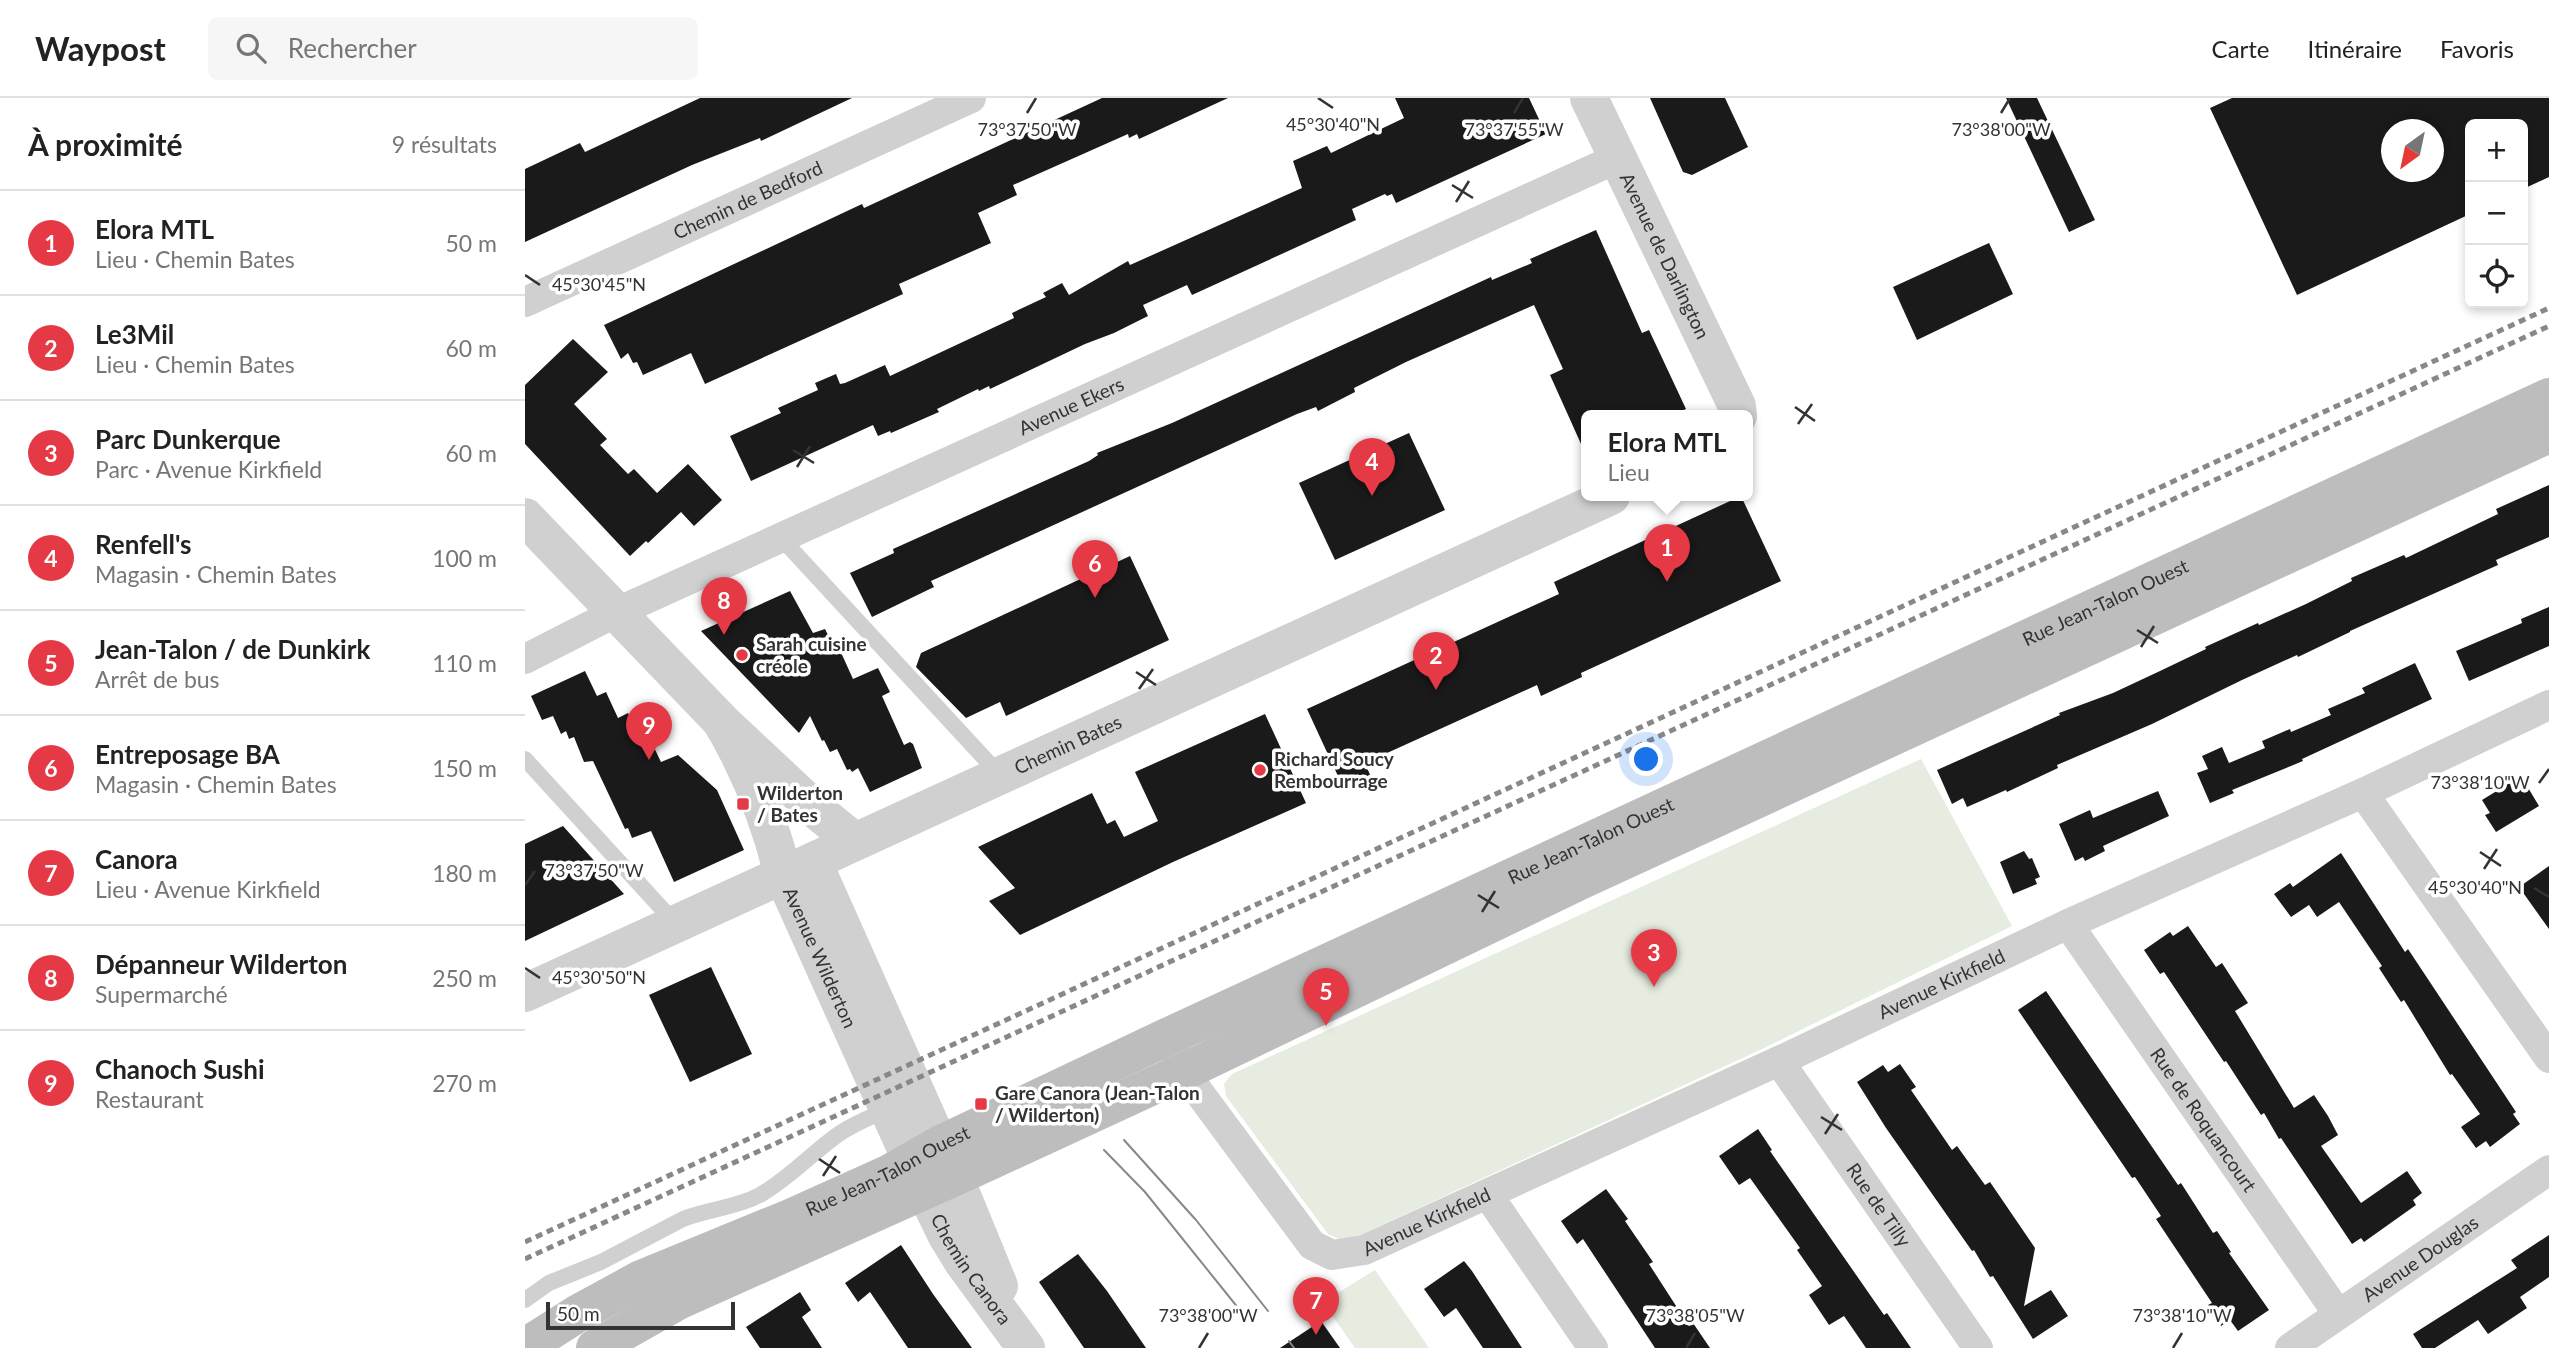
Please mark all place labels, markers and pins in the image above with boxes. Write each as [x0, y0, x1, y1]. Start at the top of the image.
pin: 4 [1349, 438, 1395, 496]
pin: 1 [1644, 524, 1690, 582]
pin: 6 [1072, 540, 1118, 598]
pin: 8 [701, 577, 747, 635]
place label: Sarah cuisine créole [756, 632, 867, 677]
pin: 2 [1413, 632, 1459, 690]
marker: Sarah cuisine créole [734, 647, 750, 663]
pin: 9 [626, 702, 672, 760]
place label: Richard Soucy Rembourrage [1274, 747, 1395, 792]
marker: Richard Soucy Rembourrage [1252, 762, 1268, 778]
place label: Wilderton / Bates [757, 781, 843, 826]
marker: Wilderton / Bates [735, 796, 751, 812]
pin: 3 [1631, 929, 1677, 987]
pin: 5 [1303, 968, 1349, 1026]
place label: Gare Canora (Jean-Talon / Wilderton) [995, 1081, 1200, 1126]
marker: Gare Canora (Jean-Talon / Wilderton) [973, 1096, 989, 1112]
pin: 7 [1293, 1277, 1339, 1335]

